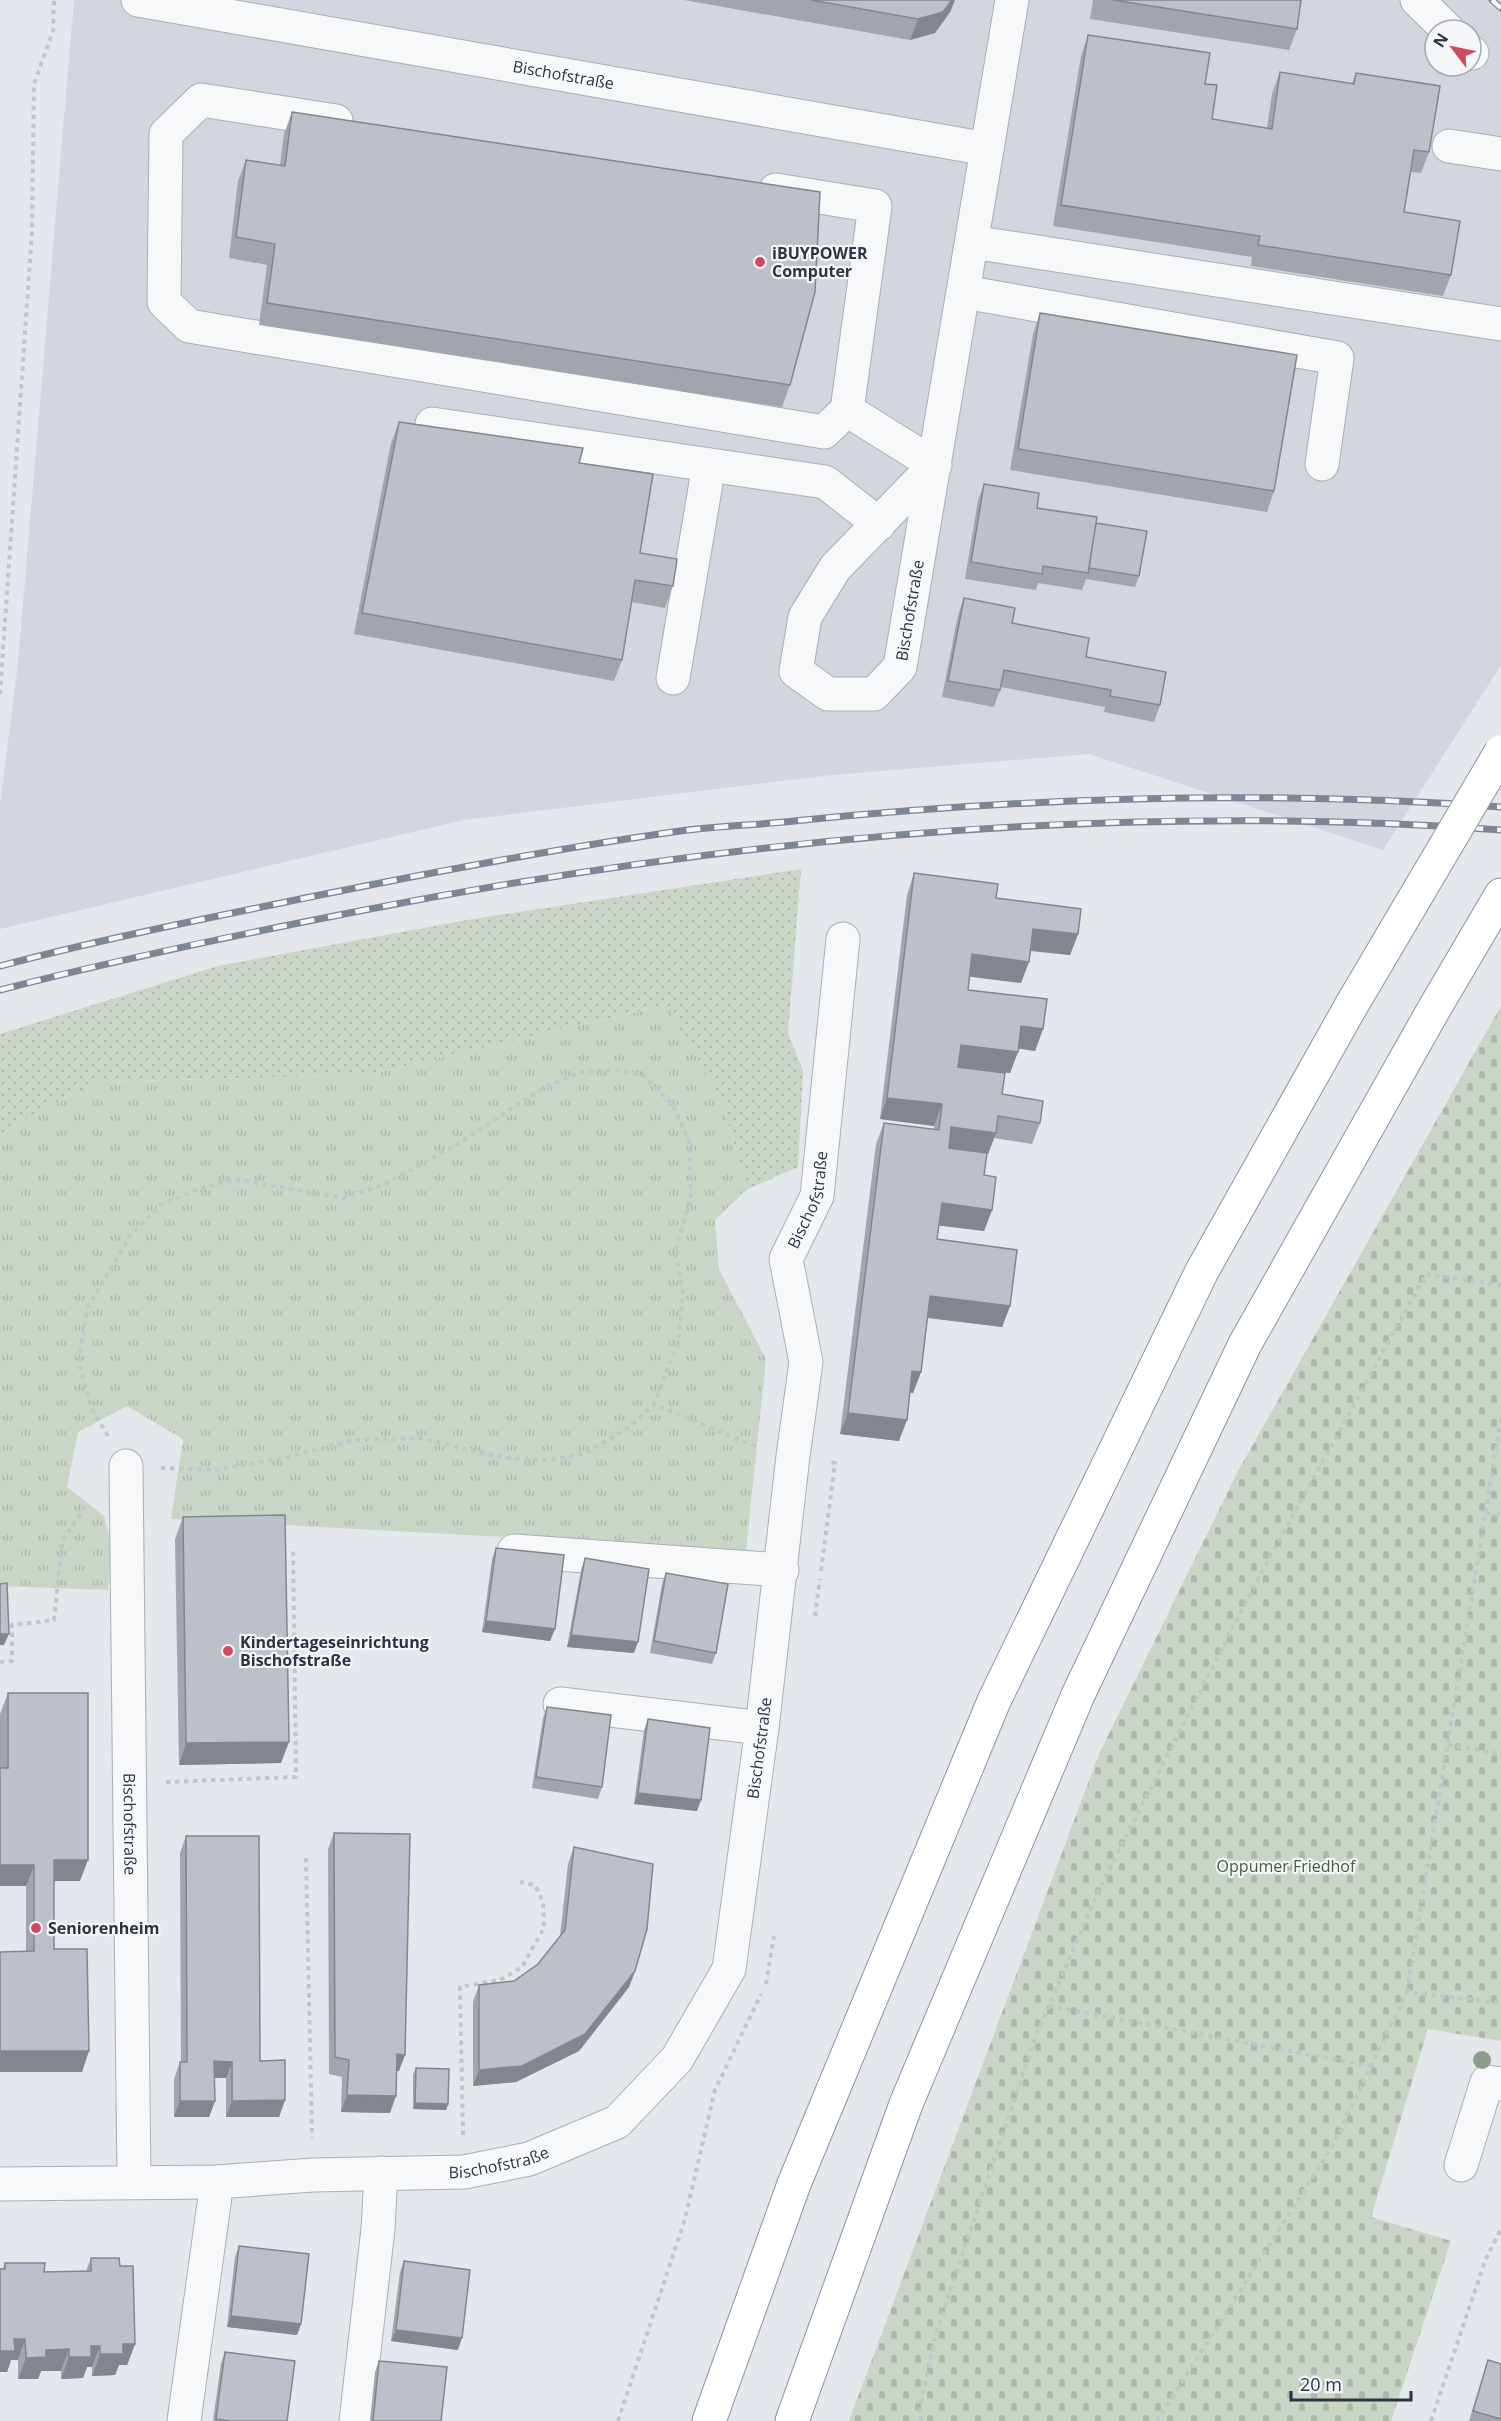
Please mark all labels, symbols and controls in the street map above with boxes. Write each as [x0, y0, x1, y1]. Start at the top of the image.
north arrow [1423, 18, 1483, 78]
text: N [1428, 29, 1453, 51]
street label: Bischofstraße [511, 55, 616, 94]
place label: iBUYPOWER Computer [772, 242, 868, 282]
marker: iBUYPOWER Computer [753, 255, 767, 269]
street label: Bischofstraße [890, 558, 929, 663]
street label: Bischofstraße [782, 1150, 832, 1252]
place label: Kindertageseinrichtung Bischofstraße [240, 1631, 429, 1671]
marker: Kindertageseinrichtung Bischofstraße [221, 1644, 235, 1658]
street label: Bischofstraße [741, 1696, 776, 1800]
street label: Bischofstraße [118, 1773, 142, 1875]
park label: Oppumer Friedhof [1217, 1855, 1357, 1877]
place label: Seniorenheim [48, 1917, 159, 1939]
marker: Seniorenheim [29, 1921, 43, 1935]
street label: Bischofstraße [448, 2141, 552, 2183]
scale bar [1291, 2364, 1411, 2402]
text: 20 m [1300, 2372, 1342, 2396]

